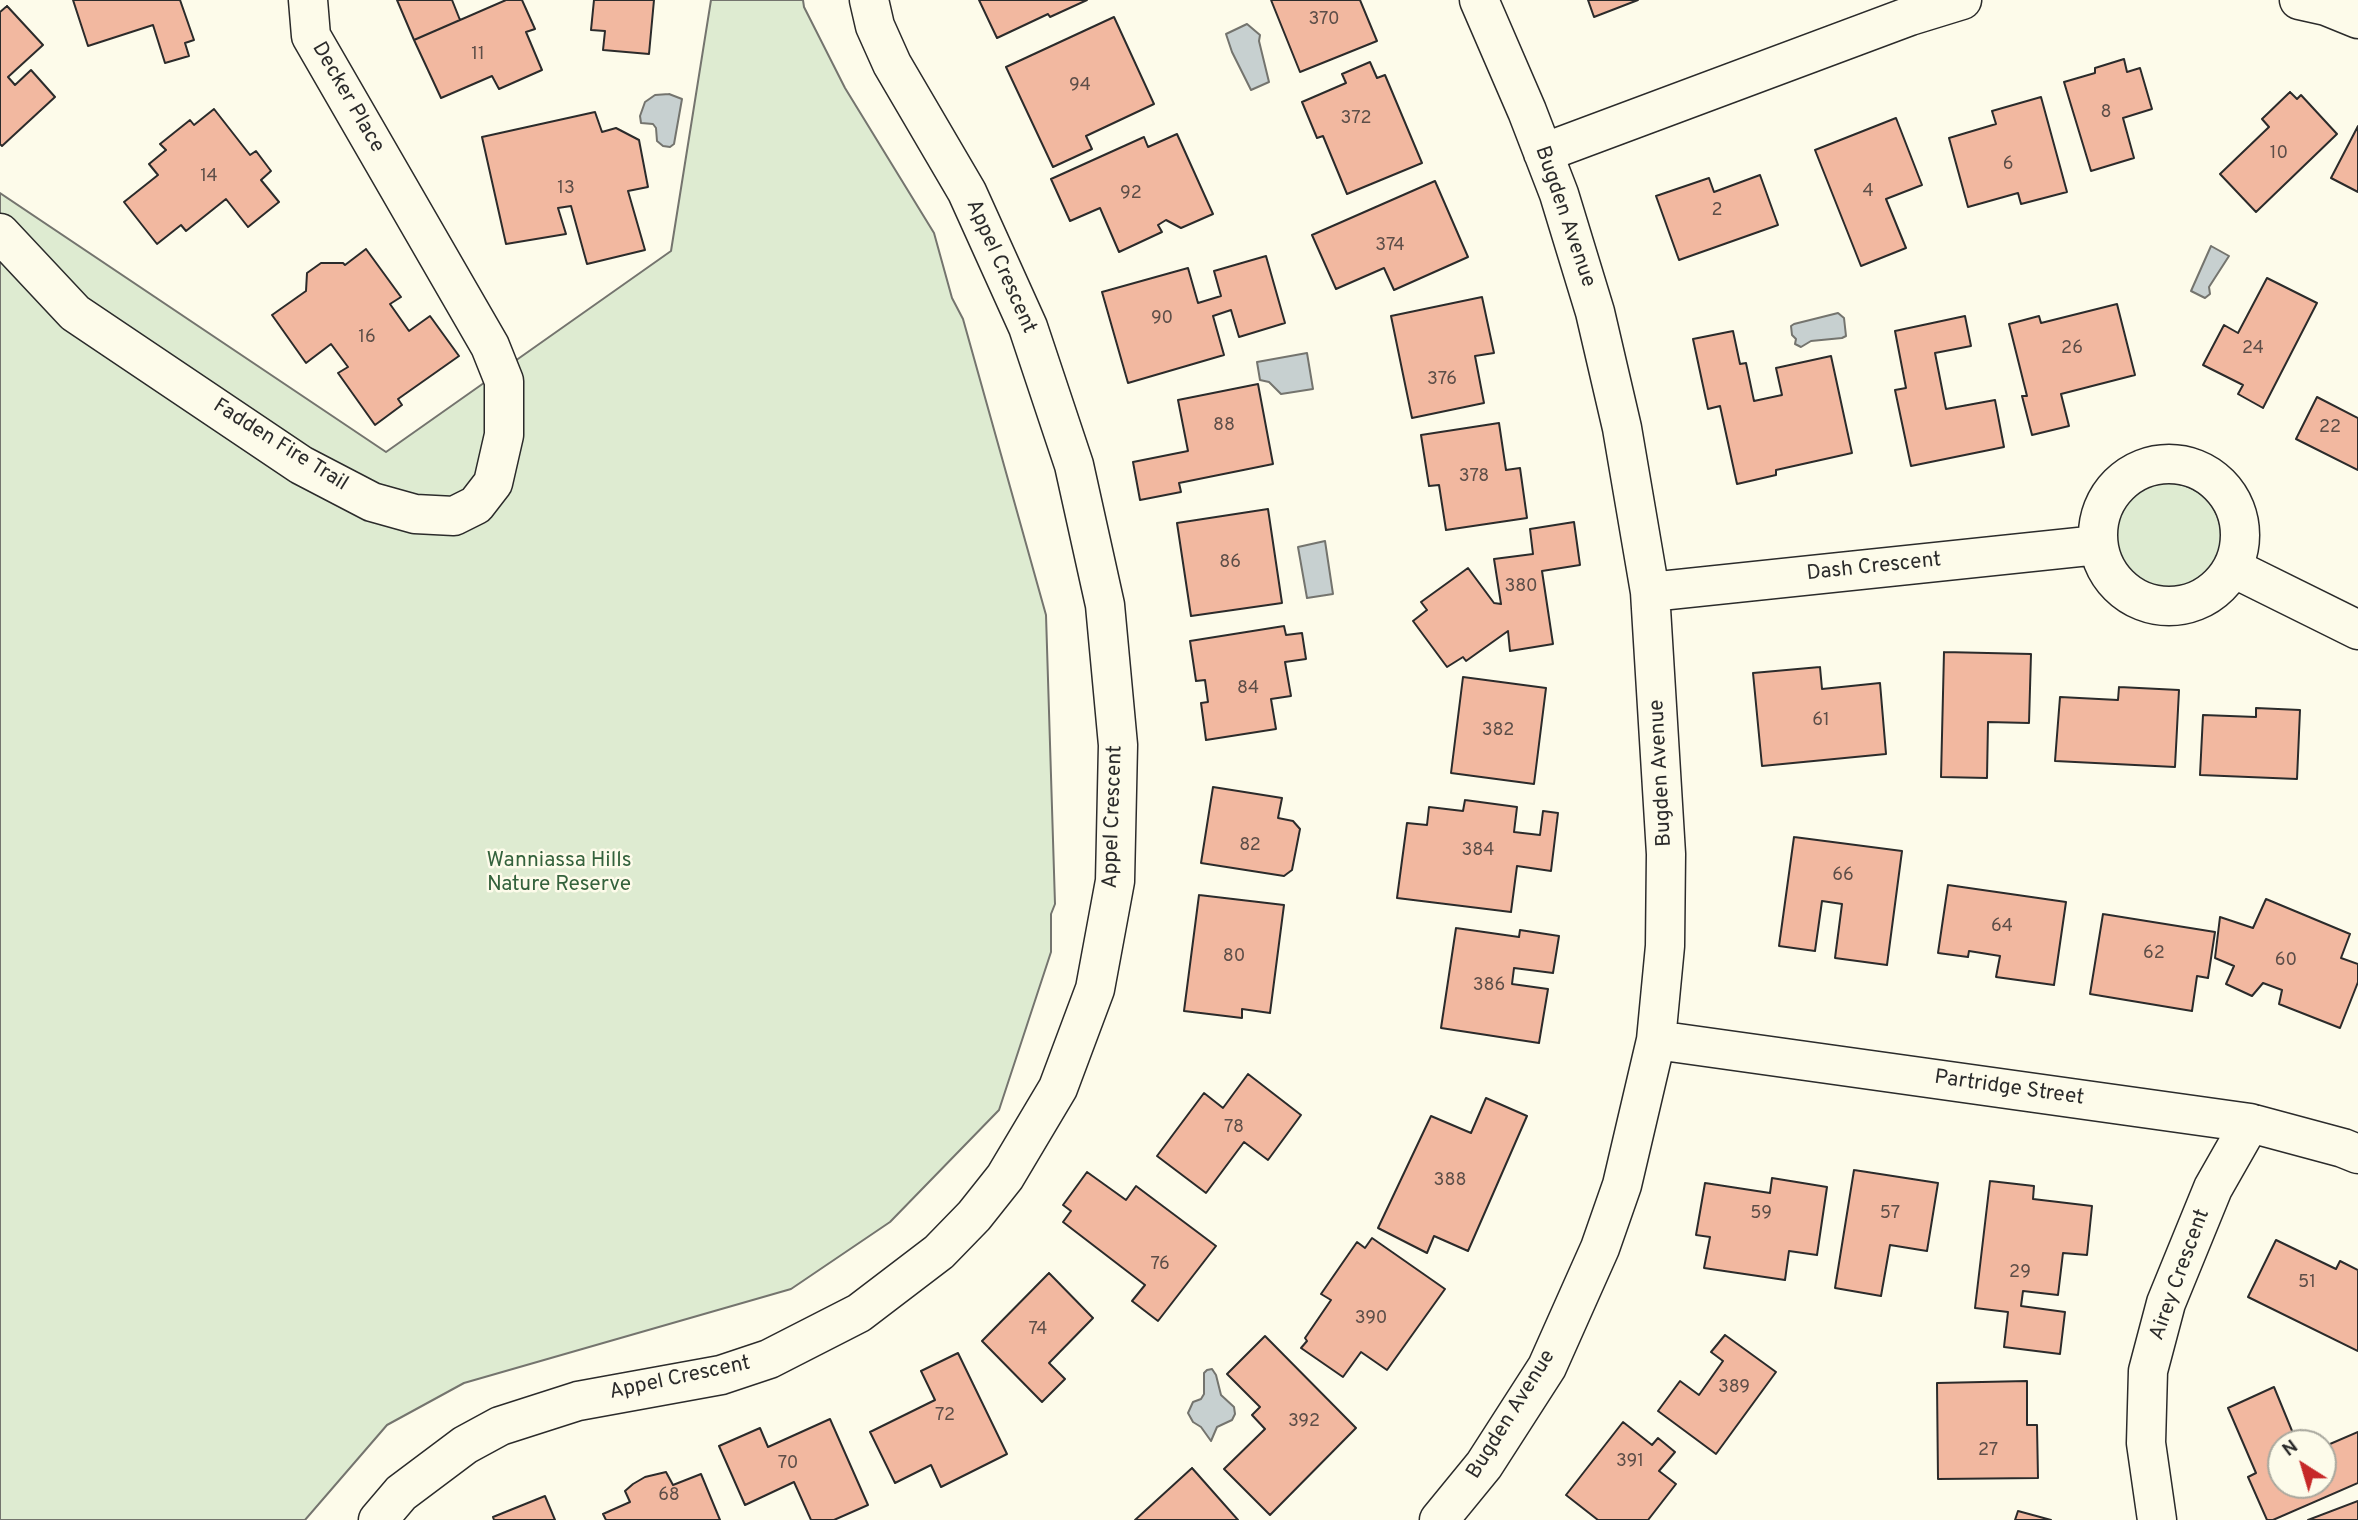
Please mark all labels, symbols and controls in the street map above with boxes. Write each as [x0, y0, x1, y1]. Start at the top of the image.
house number: 370 [1308, 9, 1340, 31]
street label: Decker Place [305, 38, 389, 158]
house number: 11 [471, 44, 485, 66]
house number: 94 [1069, 75, 1091, 97]
house number: 8 [2101, 102, 2111, 124]
house number: 372 [1341, 108, 1371, 130]
street label: Bugden Avenue [1528, 143, 1600, 291]
house number: 10 [2270, 143, 2288, 165]
house number: 6 [2003, 154, 2013, 176]
house number: 14 [200, 166, 218, 188]
house number: 13 [557, 178, 575, 200]
house number: 4 [1862, 181, 1874, 203]
house number: 92 [1120, 183, 1142, 205]
street label: Appel Crescent [959, 196, 1041, 338]
house number: 2 [1711, 200, 1723, 222]
house number: 374 [1375, 235, 1405, 257]
house number: 90 [1151, 308, 1173, 330]
house number: 16 [358, 327, 376, 349]
house number: 26 [2061, 338, 2083, 360]
house number: 24 [2242, 338, 2264, 360]
house number: 376 [1427, 369, 1457, 391]
street label: Fadden Fire Trail [208, 394, 352, 498]
house number: 88 [1213, 415, 1235, 437]
house number: 22 [2319, 417, 2341, 439]
house number: 378 [1459, 466, 1489, 488]
street label: Dash Crescent [1805, 548, 1943, 588]
house number: 86 [1219, 552, 1241, 574]
house number: 380 [1504, 576, 1538, 598]
house number: 84 [1237, 678, 1259, 700]
street label: Bugden Avenue [1646, 699, 1678, 847]
house number: 61 [1812, 710, 1830, 732]
house number: 382 [1482, 720, 1514, 742]
street label: Appel Crescent [1099, 745, 1129, 889]
house number: 82 [1239, 835, 1261, 857]
house number: 384 [1461, 840, 1495, 862]
park label: Wanniassa Hills Nature Reserve [486, 849, 632, 899]
house number: 66 [1832, 865, 1854, 887]
house number: 64 [1991, 916, 2013, 938]
house number: 62 [2143, 943, 2165, 965]
house number: 80 [1223, 946, 1245, 968]
house number: 60 [2275, 950, 2297, 972]
house number: 386 [1473, 975, 1505, 997]
street label: Partridge Street [1933, 1066, 2085, 1112]
house number: 78 [1224, 1117, 1244, 1139]
house number: 388 [1434, 1170, 1466, 1192]
house number: 59 [1750, 1203, 1772, 1225]
house number: 57 [1880, 1203, 1900, 1225]
street label: Airey Crescent [2146, 1206, 2216, 1344]
house number: 76 [1150, 1254, 1170, 1276]
house number: 29 [2009, 1262, 2031, 1284]
house number: 51 [2298, 1272, 2316, 1294]
house number: 390 [1355, 1308, 1387, 1330]
house number: 74 [1029, 1319, 1047, 1341]
street label: Bugden Avenue [1462, 1346, 1562, 1484]
street label: Appel Crescent [607, 1352, 753, 1406]
house number: 389 [1718, 1377, 1750, 1399]
house number: 72 [935, 1405, 955, 1427]
house number: 392 [1288, 1411, 1320, 1433]
north arrow [2267, 1429, 2337, 1499]
text: N [2278, 1435, 2303, 1463]
house number: 27 [1978, 1440, 1998, 1462]
house number: 391 [1616, 1451, 1644, 1473]
house number: 70 [778, 1453, 798, 1475]
house number: 68 [658, 1485, 680, 1507]

